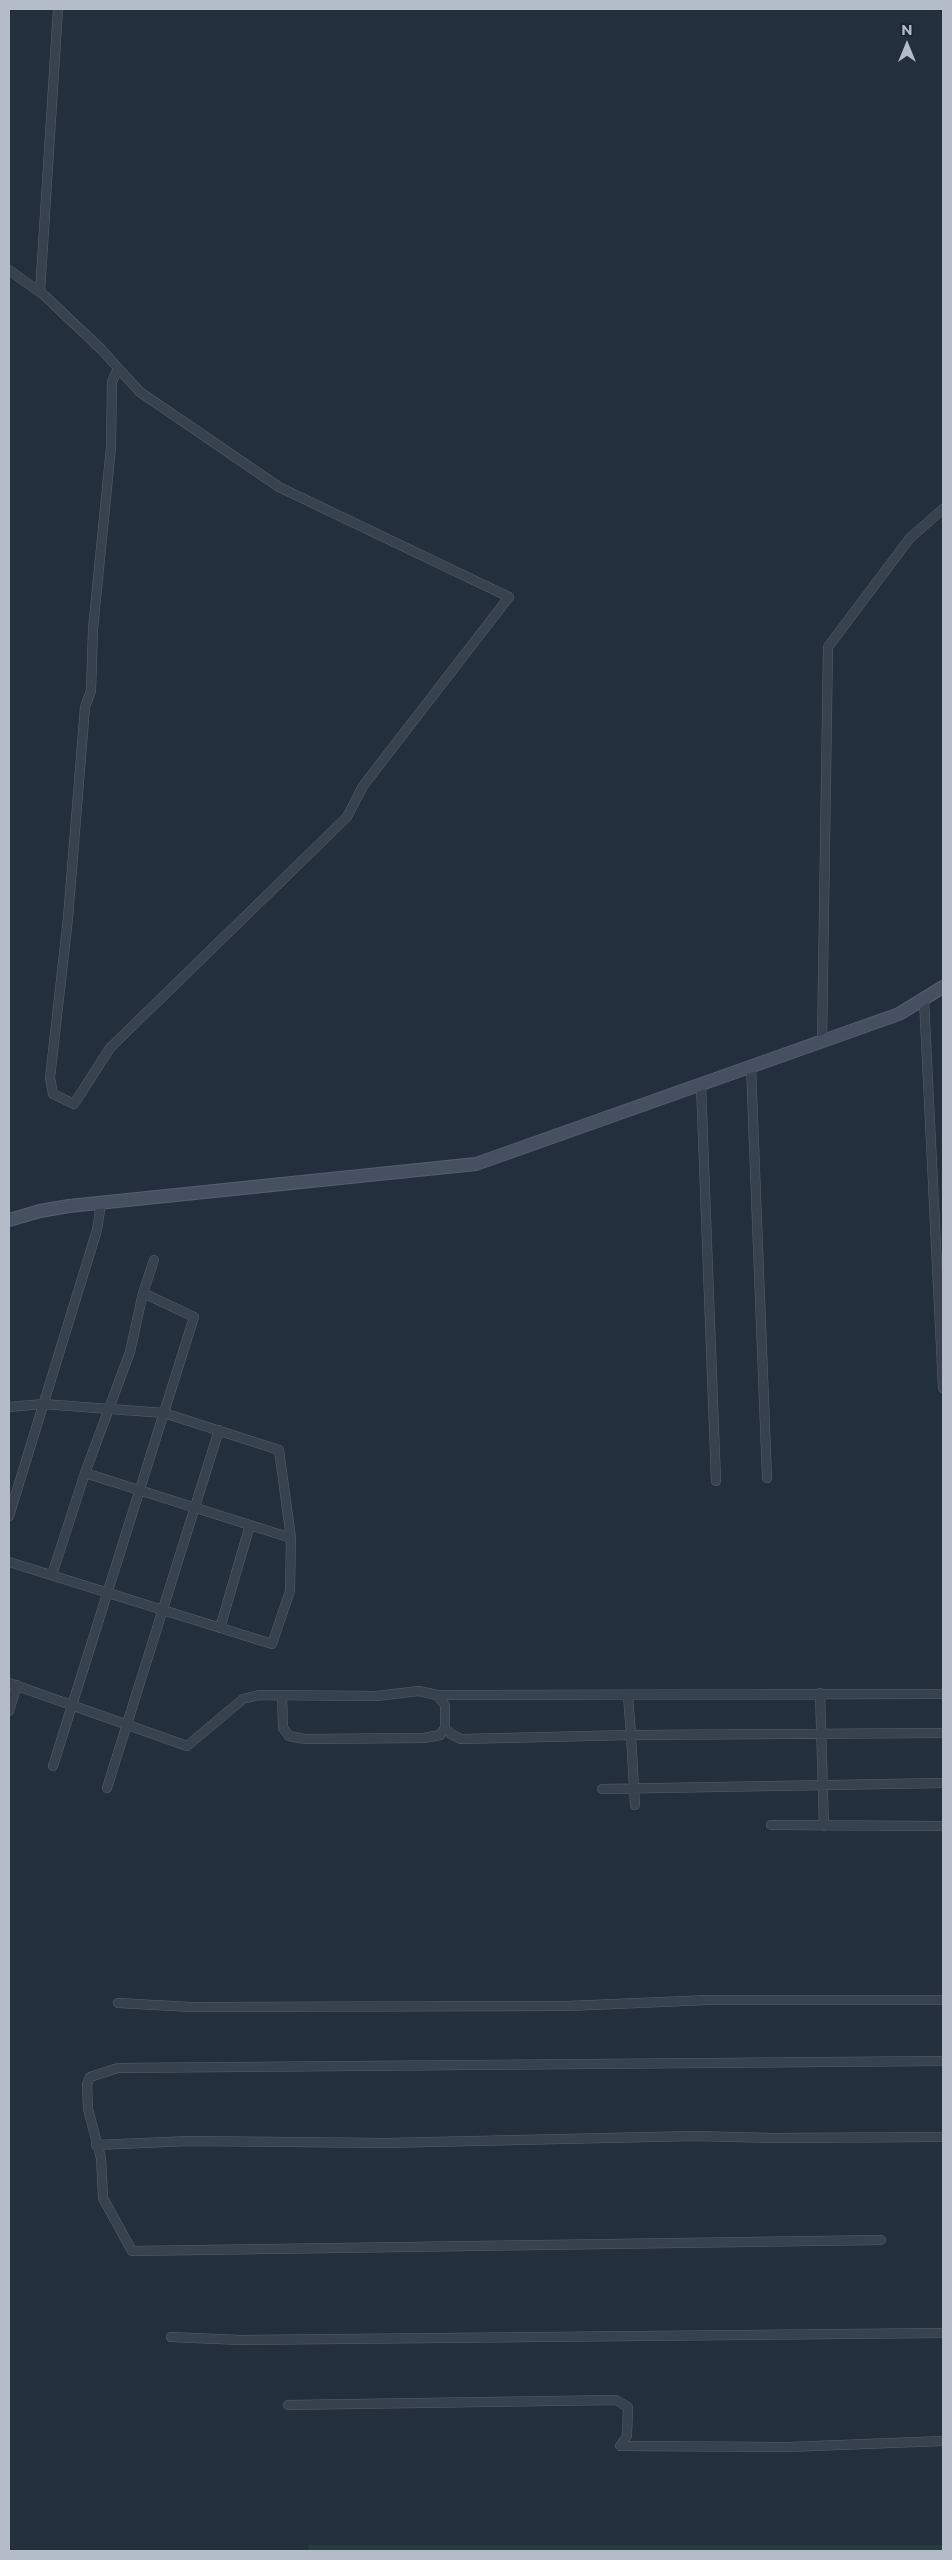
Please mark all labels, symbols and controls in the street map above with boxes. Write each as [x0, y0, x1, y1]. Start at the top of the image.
north arrow [882, 20, 932, 70]
text: N [901, 21, 913, 39]

